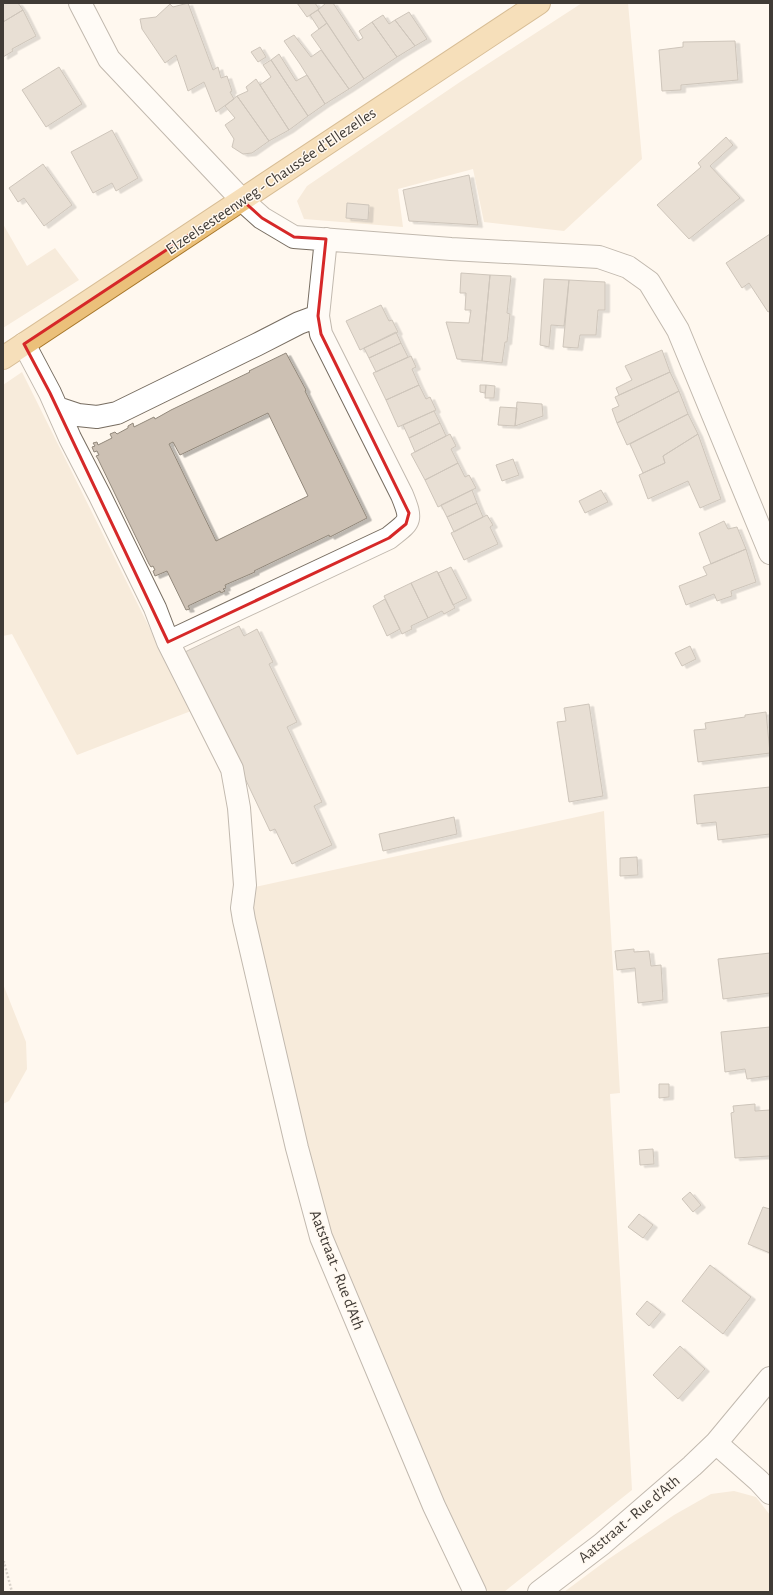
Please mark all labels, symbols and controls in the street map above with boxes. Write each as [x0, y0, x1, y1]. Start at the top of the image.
street label: Elzeelsesteenweg - Chaussée d'Ellezelles [163, 105, 379, 257]
street label: Aatstraat - Rue d'Ath [307, 1208, 367, 1332]
street label: Aatstraat - Rue d'Ath [575, 1472, 683, 1566]

